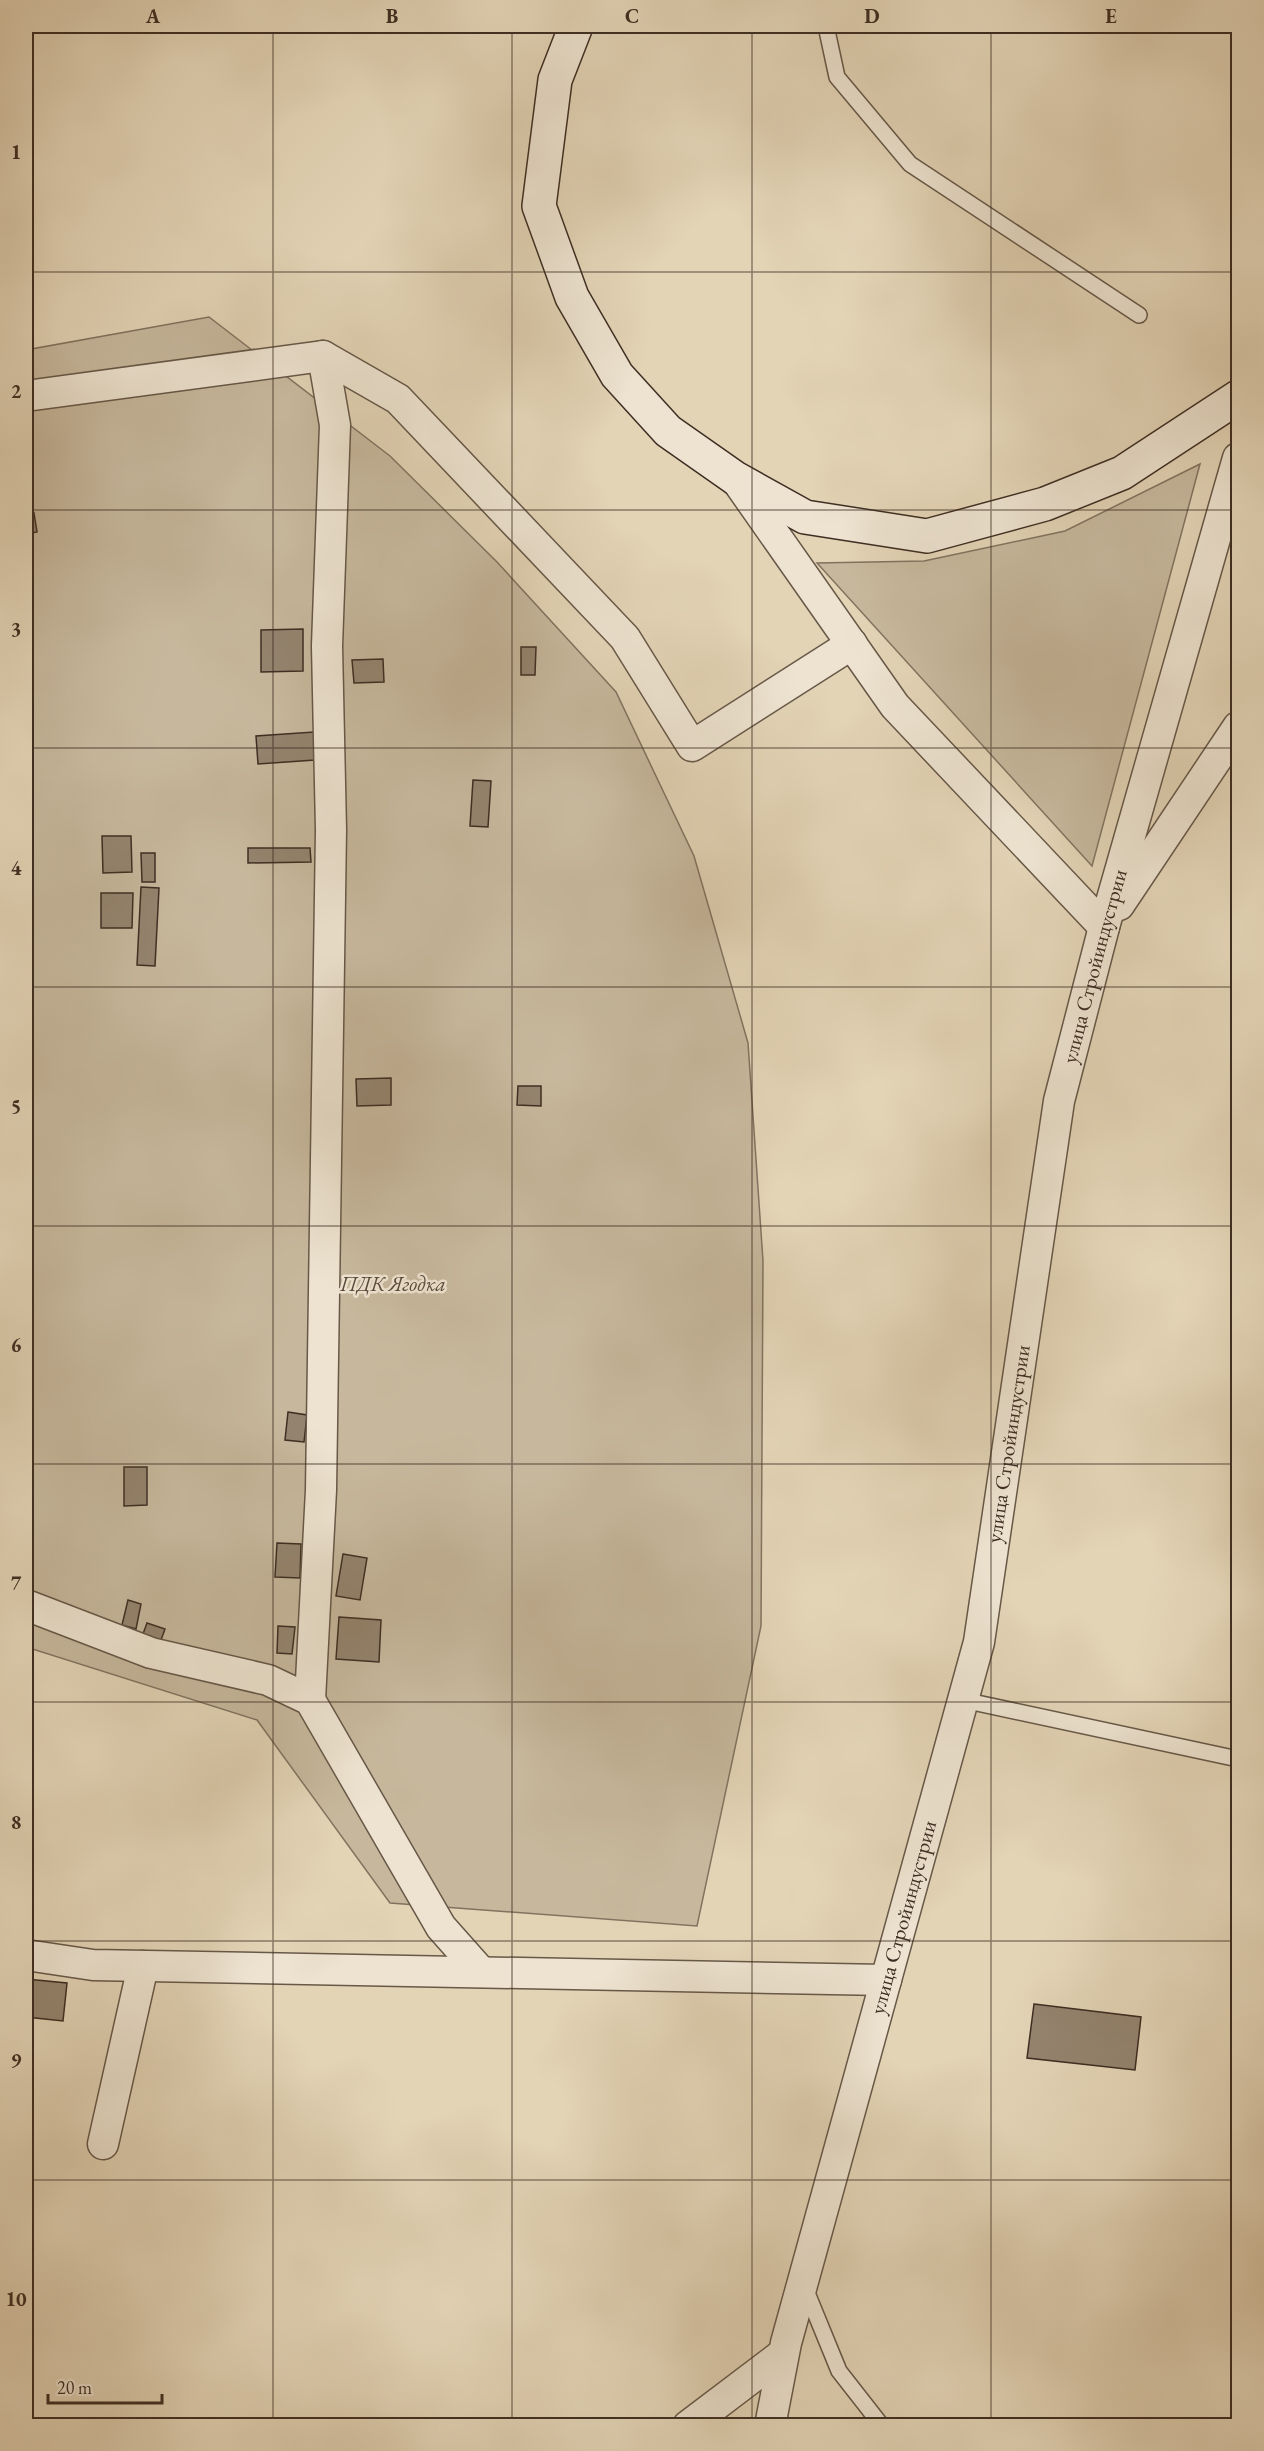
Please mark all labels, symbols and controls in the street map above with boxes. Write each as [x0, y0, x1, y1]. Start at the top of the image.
text: A [145, 3, 161, 29]
text: B [386, 3, 398, 29]
text: C [625, 3, 639, 29]
text: D [864, 3, 880, 29]
text: E [1105, 3, 1117, 29]
text: 1 [11, 139, 21, 165]
text: 2 [11, 378, 22, 404]
text: 3 [11, 616, 21, 642]
text: 4 [11, 855, 22, 881]
street label: улица Стройиндустрии [1055, 866, 1133, 1066]
text: 5 [11, 1093, 21, 1119]
park label: ПДК Ягодка [339, 1270, 446, 1297]
text: 6 [11, 1332, 22, 1358]
street label: улица Стройиндустрии [980, 1343, 1036, 1545]
text: 7 [11, 1570, 22, 1596]
text: 8 [11, 1809, 21, 1835]
street label: улица Стройиндустрии [863, 1817, 942, 2017]
text: 9 [11, 2047, 22, 2073]
text: 10 [5, 2286, 27, 2312]
scale bar [48, 2367, 162, 2405]
text: 20 m [57, 2376, 92, 2399]

